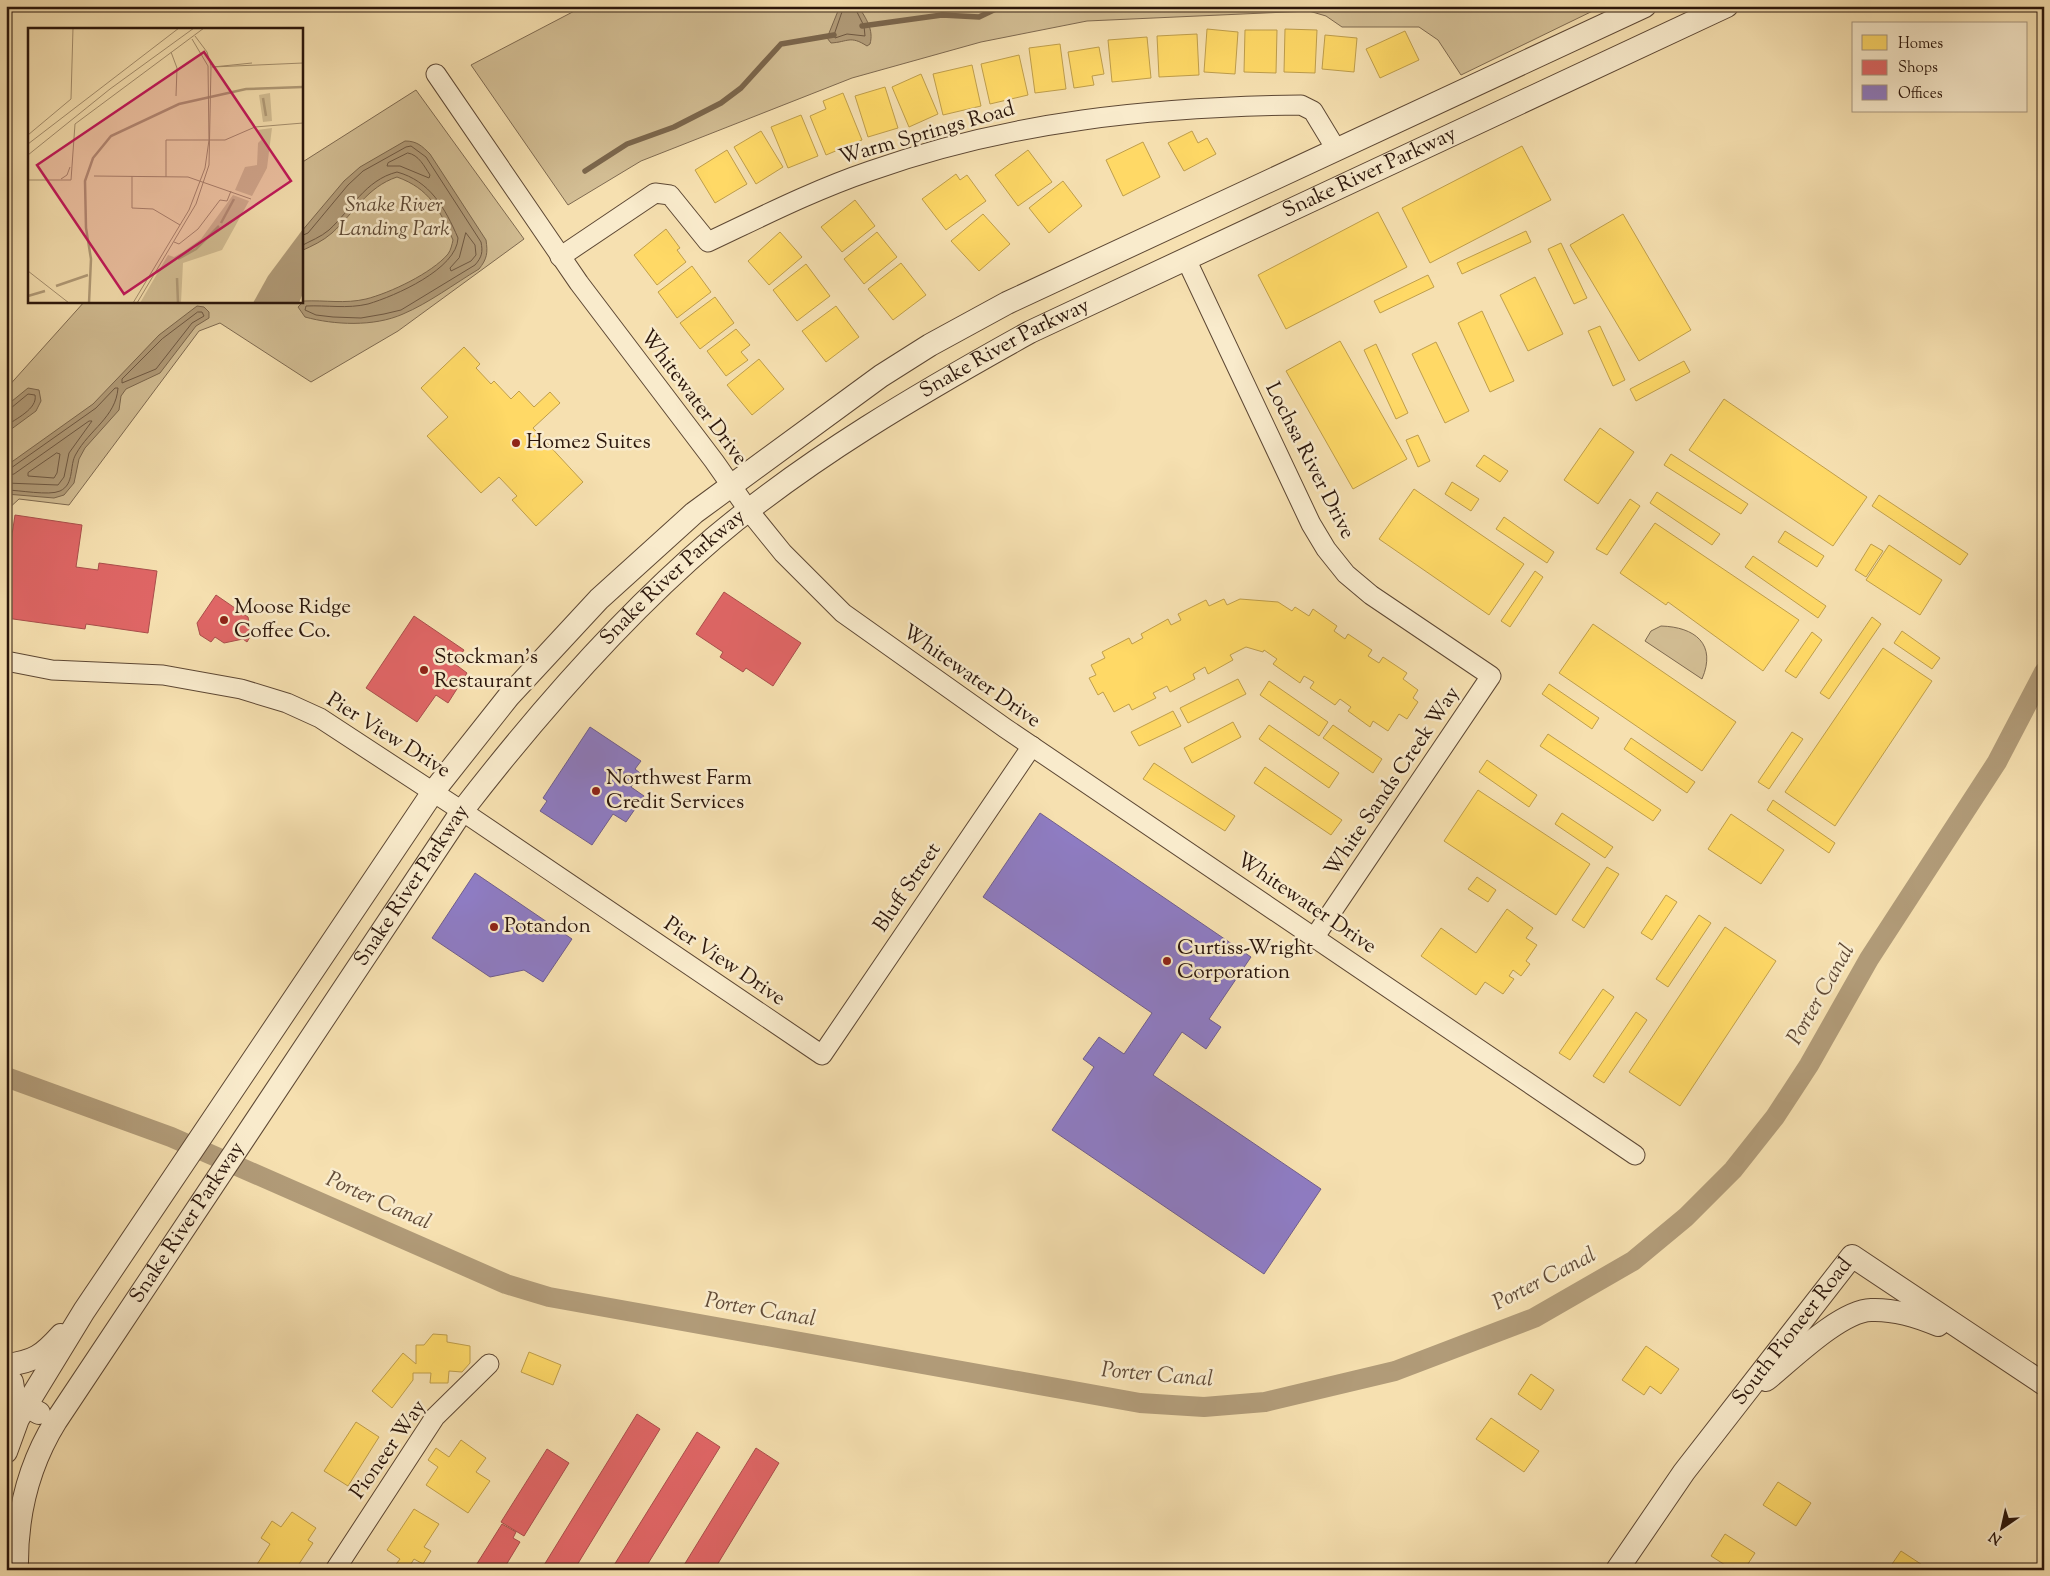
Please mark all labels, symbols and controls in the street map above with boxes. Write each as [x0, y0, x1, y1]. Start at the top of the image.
legend [1852, 22, 2028, 112]
inset map [28, 28, 302, 302]
text: Homes [1898, 34, 1943, 55]
text: Shops [1898, 58, 1938, 79]
text: Offices [1898, 84, 1943, 105]
street label: Warm Springs Road [836, 95, 1019, 173]
street label: Snake River Parkway [1278, 119, 1462, 227]
park label: Snake River Landing Park [338, 191, 450, 245]
street label: Snake River Parkway [914, 291, 1095, 407]
street label: Whitewater Drive [632, 324, 754, 472]
street label: Lochsa River Drive [1257, 377, 1361, 545]
place label: Home2 Suites [526, 428, 651, 458]
marker: Home2 Suites [510, 437, 522, 449]
street label: Snake River Parkway [594, 502, 753, 653]
place label: Moose Ridge Coffee Co. [234, 593, 351, 647]
marker: Moose Ridge Coffee Co. [218, 614, 230, 626]
street label: Whitewater Drive [896, 618, 1046, 736]
place label: Stockman's Restaurant [434, 643, 538, 697]
marker: Stockman's Restaurant [418, 664, 430, 676]
street label: White Sands Creek Way [1318, 680, 1468, 883]
street label: Pier View Drive [320, 686, 456, 786]
place label: Northwest Farm Credit Services [606, 764, 752, 818]
marker: Northwest Farm Credit Services [590, 785, 602, 797]
street label: Snake River Parkway [347, 799, 477, 973]
street label: Bluff Street [867, 837, 949, 939]
street label: Whitewater Drive [1230, 846, 1382, 962]
street label: Pier View Drive [657, 910, 791, 1014]
place label: Potandon [504, 912, 591, 942]
marker: Potandon [488, 921, 500, 933]
place label: Curtiss-Wright Corporation [1177, 934, 1313, 988]
water label: Porter Canal [1780, 938, 1864, 1052]
marker: Curtiss-Wright Corporation [1161, 955, 1173, 967]
street label: Snake River Parkway [123, 1136, 253, 1310]
water label: Porter Canal [320, 1165, 436, 1240]
water label: Porter Canal [1488, 1240, 1602, 1320]
street label: South Pioneer Road [1726, 1252, 1860, 1412]
water label: Porter Canal [702, 1286, 818, 1337]
water label: Porter Canal [1100, 1355, 1214, 1397]
street label: Pioneer Way [344, 1394, 435, 1506]
north arrow [1978, 1504, 2028, 1554]
text: N [1986, 1526, 2006, 1549]

